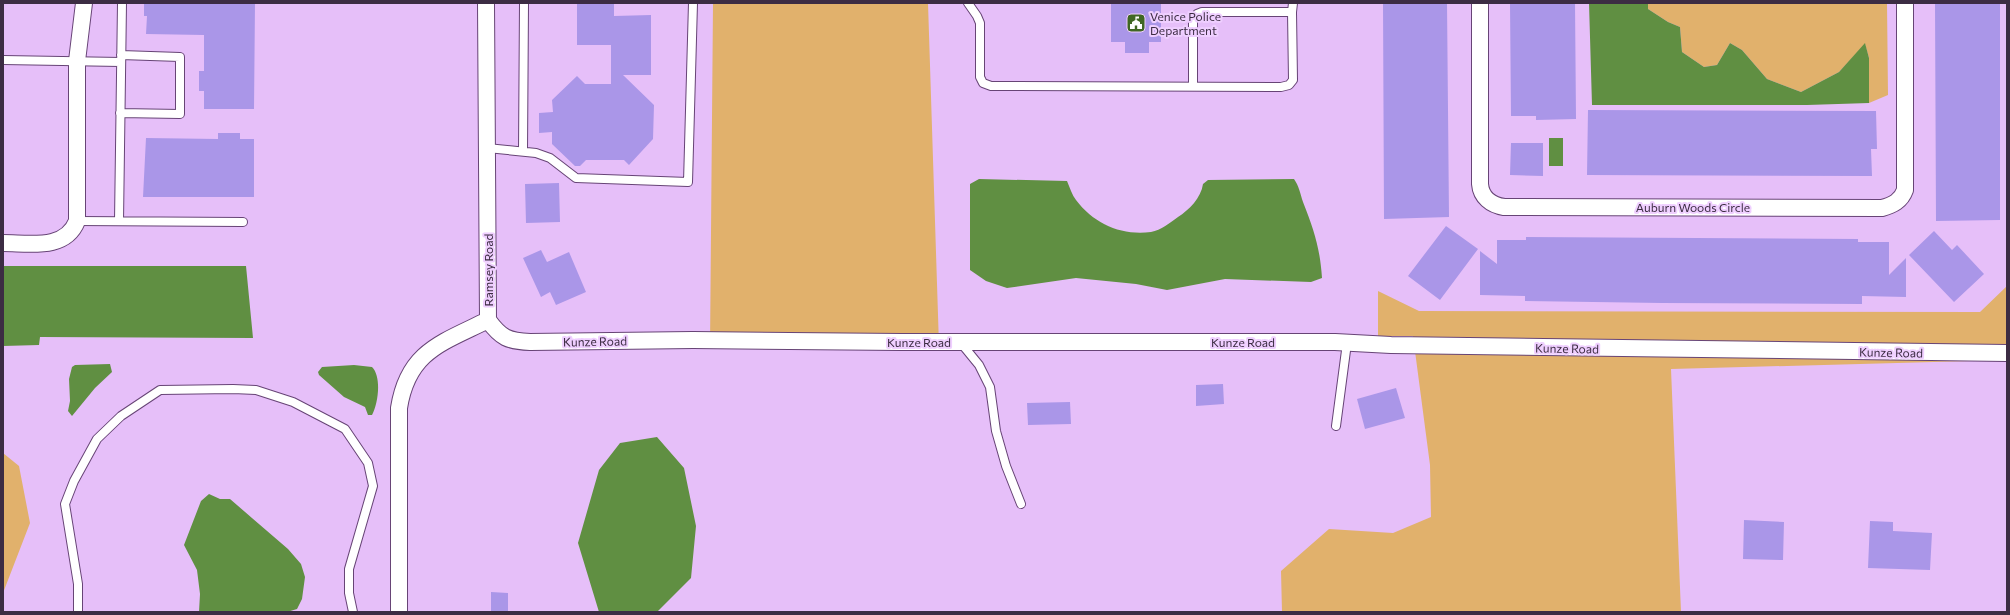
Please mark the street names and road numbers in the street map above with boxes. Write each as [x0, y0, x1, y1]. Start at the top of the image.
street label: Auburn Woods Circle [1636, 200, 1750, 214]
street label: Ramsey Road [481, 233, 495, 306]
street label: Kunze Road [563, 333, 627, 349]
street label: Kunze Road [887, 335, 951, 349]
street label: Kunze Road [1211, 335, 1275, 349]
street label: Kunze Road [1535, 340, 1599, 356]
street label: Kunze Road [1859, 344, 1923, 360]

